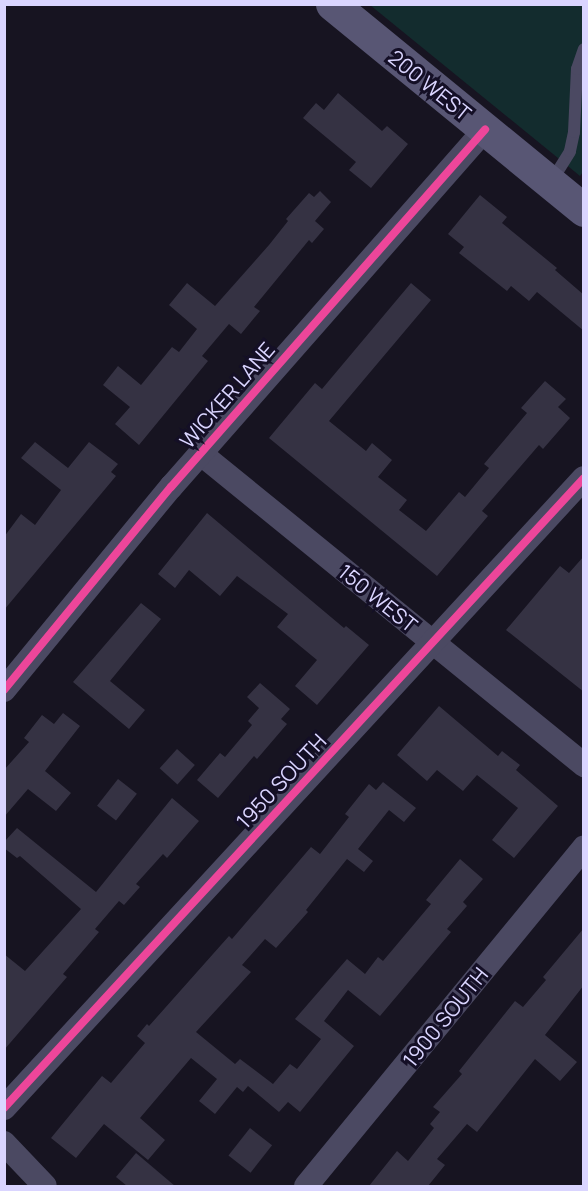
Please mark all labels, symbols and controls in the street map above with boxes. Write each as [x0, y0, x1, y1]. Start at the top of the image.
street label: 200 WEST [384, 44, 476, 126]
street label: WICKER LANE [174, 337, 280, 453]
street label: 150 WEST [334, 559, 422, 637]
street label: 1950 SOUTH [231, 728, 331, 834]
street label: 1900 SOUTH [397, 962, 493, 1072]

